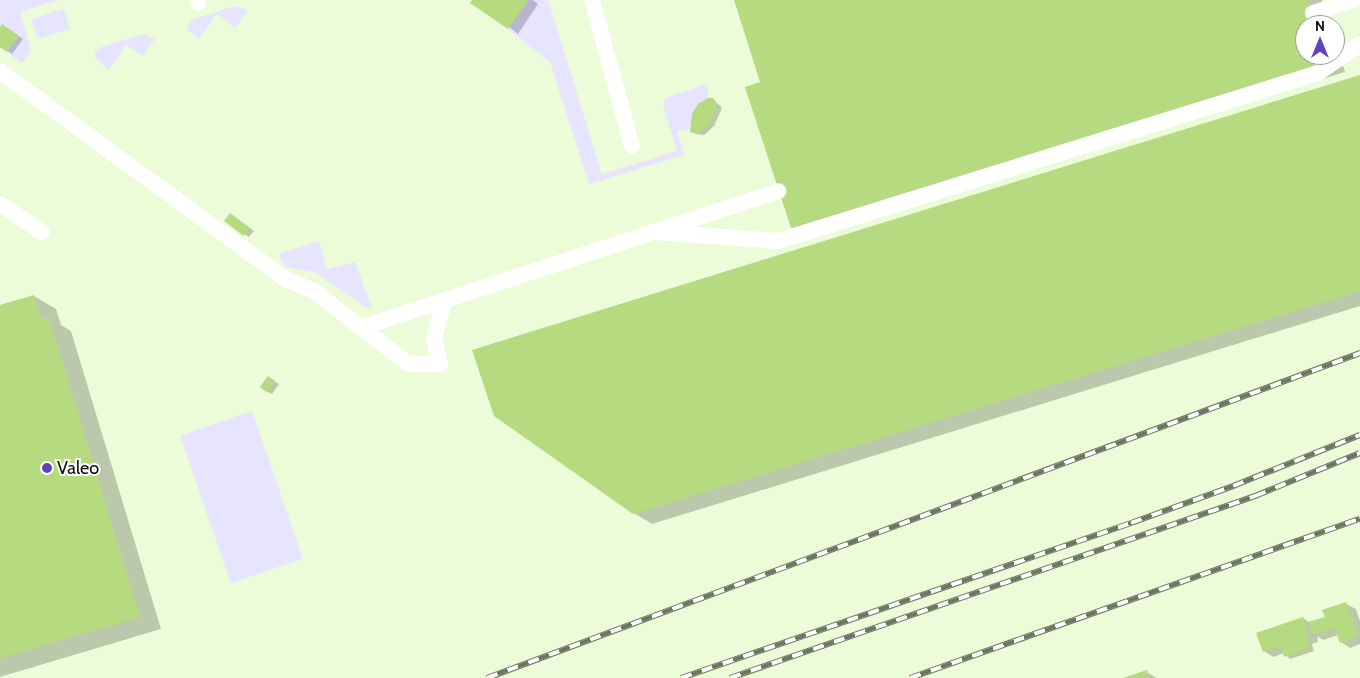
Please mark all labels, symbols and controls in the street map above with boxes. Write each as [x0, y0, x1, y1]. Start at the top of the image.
north arrow [1295, 15, 1345, 65]
text: N [1315, 17, 1325, 35]
place label: Valeo [57, 457, 99, 479]
marker: Valeo [41, 462, 53, 474]

